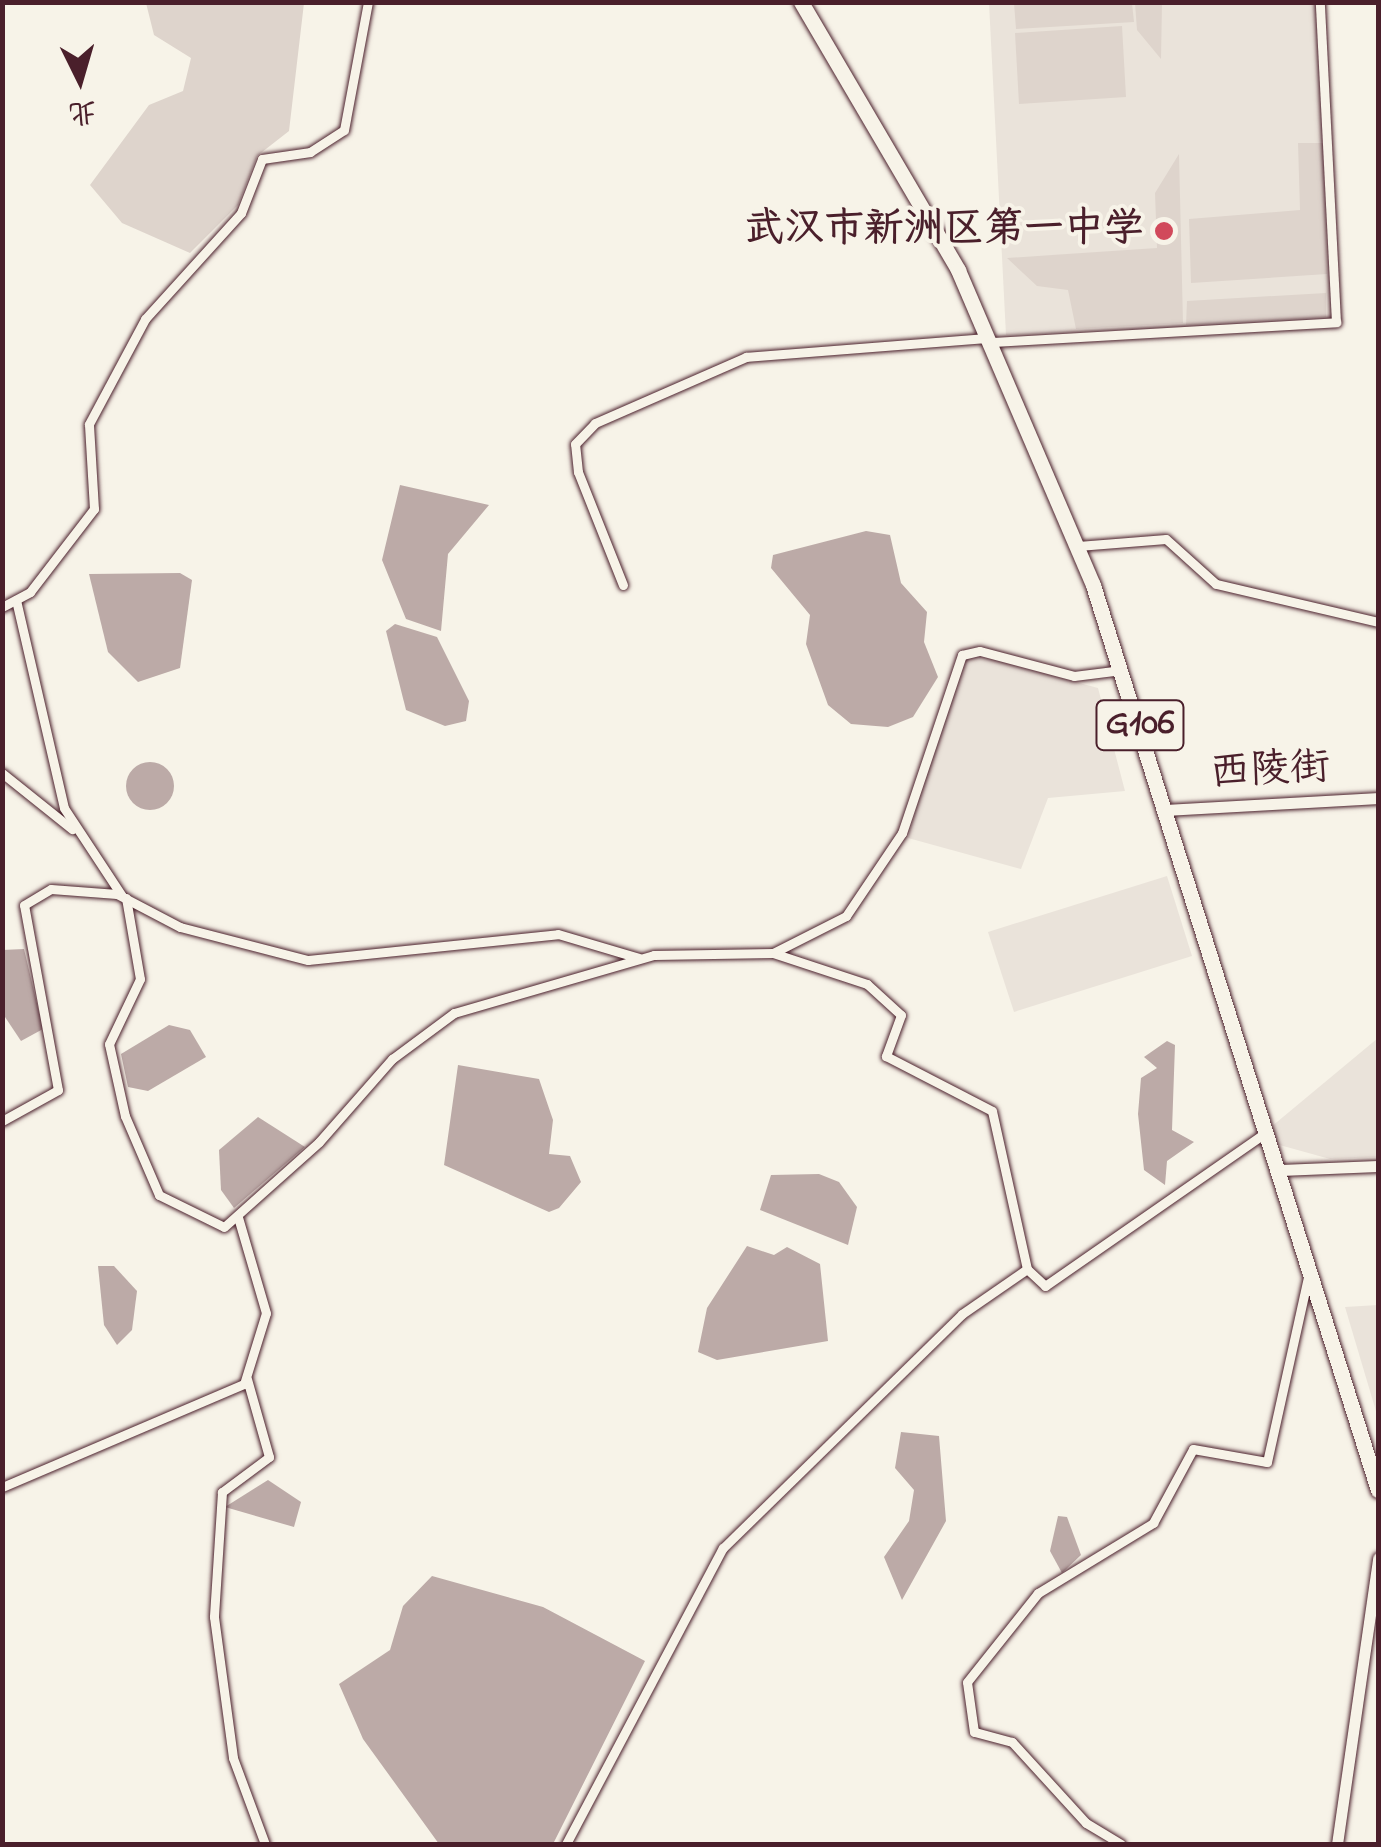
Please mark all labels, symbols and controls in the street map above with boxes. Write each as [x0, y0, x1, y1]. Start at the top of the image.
north arrow [30, 30, 130, 130]
text: 北 [67, 89, 98, 132]
place label: 武汉市新洲区第一中学 [744, 207, 1144, 255]
marker: 武汉市新洲区第一中学 [1153, 220, 1175, 242]
road number: G106 [1095, 692, 1185, 758]
street label: 西陵街 [1209, 745, 1331, 799]

